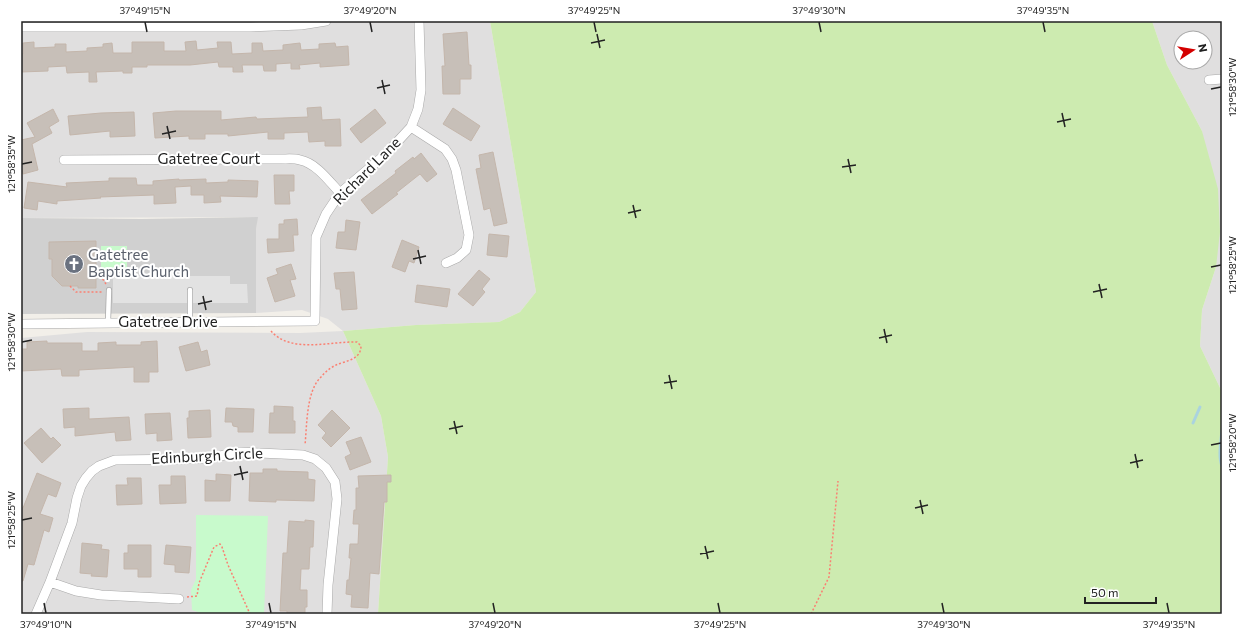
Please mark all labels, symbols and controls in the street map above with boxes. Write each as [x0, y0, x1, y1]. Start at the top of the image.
text: 37°49'15"N [119, 4, 171, 16]
text: 37°49'20"N [343, 4, 397, 16]
text: 37°49'25"N [568, 4, 620, 16]
text: 37°49'30"N [792, 4, 846, 16]
text: 37°49'35"N [1017, 4, 1069, 16]
north arrow [1173, 30, 1213, 70]
text: N [1196, 42, 1210, 53]
text: 121°58'30"W [1226, 58, 1238, 116]
street label: Richard Lane [329, 133, 404, 208]
text: 121°58'35"W [5, 135, 17, 193]
street label: Gatetree Court [157, 149, 261, 167]
text: 121°58'25"W [1226, 236, 1238, 294]
place label: Gatetree Baptist Church [88, 245, 189, 280]
church icon: Gatetree Baptist Church [63, 253, 85, 275]
street label: Gatetree Drive [118, 312, 218, 330]
text: 121°58'30"W [5, 313, 17, 371]
text: 121°58'20"W [1226, 414, 1238, 472]
street label: Edinburgh Circle [151, 443, 263, 467]
text: 121°58'25"W [5, 491, 17, 549]
scale bar [1085, 579, 1156, 605]
text: 50 m [1091, 585, 1119, 599]
text: 37°49'10"N [20, 618, 72, 630]
text: 37°49'15"N [245, 618, 297, 630]
text: 37°49'20"N [468, 618, 522, 630]
text: 37°49'25"N [694, 618, 746, 630]
text: 37°49'30"N [917, 618, 971, 630]
text: 37°49'35"N [1143, 618, 1195, 630]

